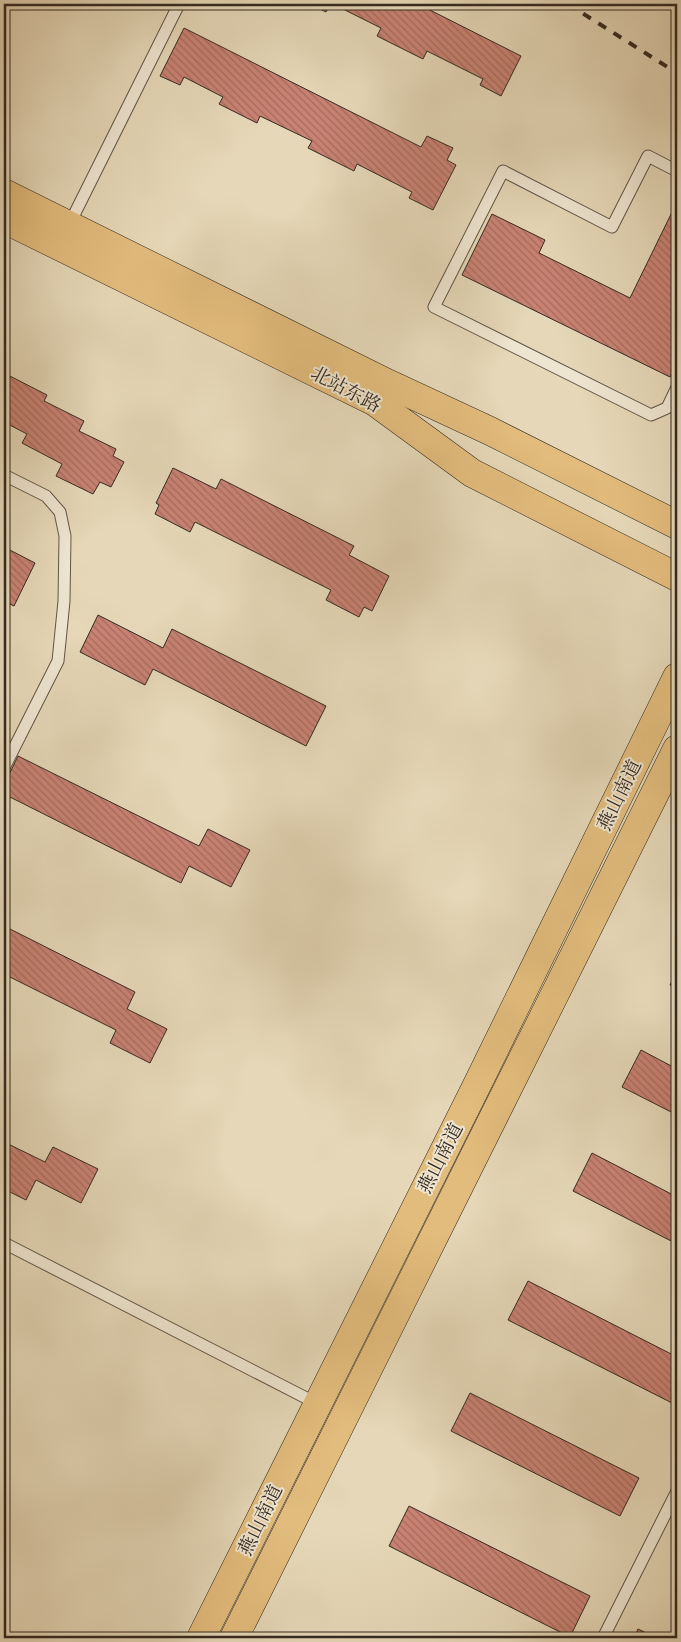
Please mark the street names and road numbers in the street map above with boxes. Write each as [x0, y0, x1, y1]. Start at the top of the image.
street label: 北站东路 [307, 360, 385, 418]
street label: 燕山南道 [591, 755, 647, 835]
street label: 燕山南道 [412, 1118, 468, 1198]
street label: 燕山南道 [232, 1480, 288, 1560]

